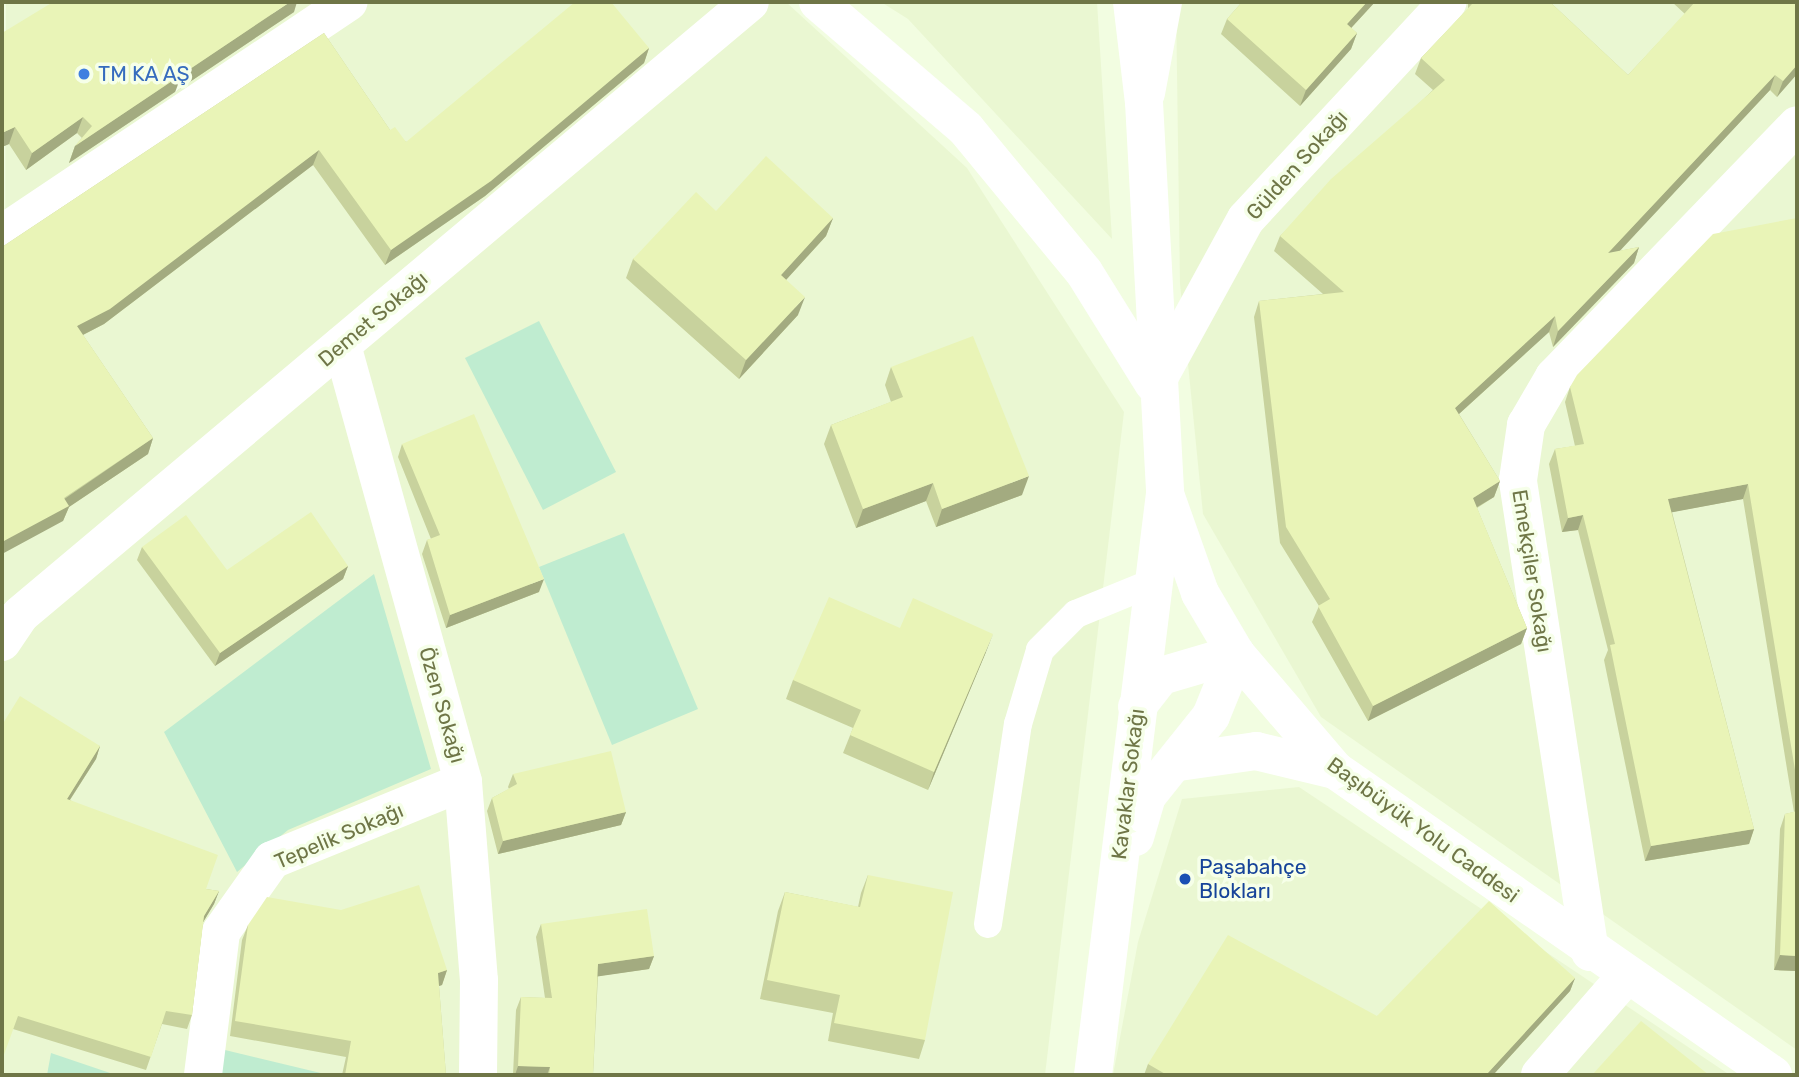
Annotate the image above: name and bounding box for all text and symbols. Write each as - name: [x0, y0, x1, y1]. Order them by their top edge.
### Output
- place label: TM KA AŞ: [98, 61, 191, 87]
- marker: TM KA AŞ: [76, 66, 92, 82]
- street label: Gülden Sokağı: [1241, 105, 1353, 225]
- street label: Demet Sokağı: [313, 266, 433, 372]
- street label: Emekçiler Sokağı: [1507, 488, 1557, 654]
- street label: Özen Sokağı: [413, 644, 471, 766]
- street label: Kavaklar Sokağı: [1106, 707, 1150, 861]
- street label: Başıbüyük Yolu Caddesi: [1322, 752, 1524, 908]
- street label: Tepelik Sokağı: [271, 798, 407, 874]
- place label: Paşabahçe Blokları: [1199, 854, 1306, 904]
- marker: Paşabahçe Blokları: [1177, 871, 1193, 887]

